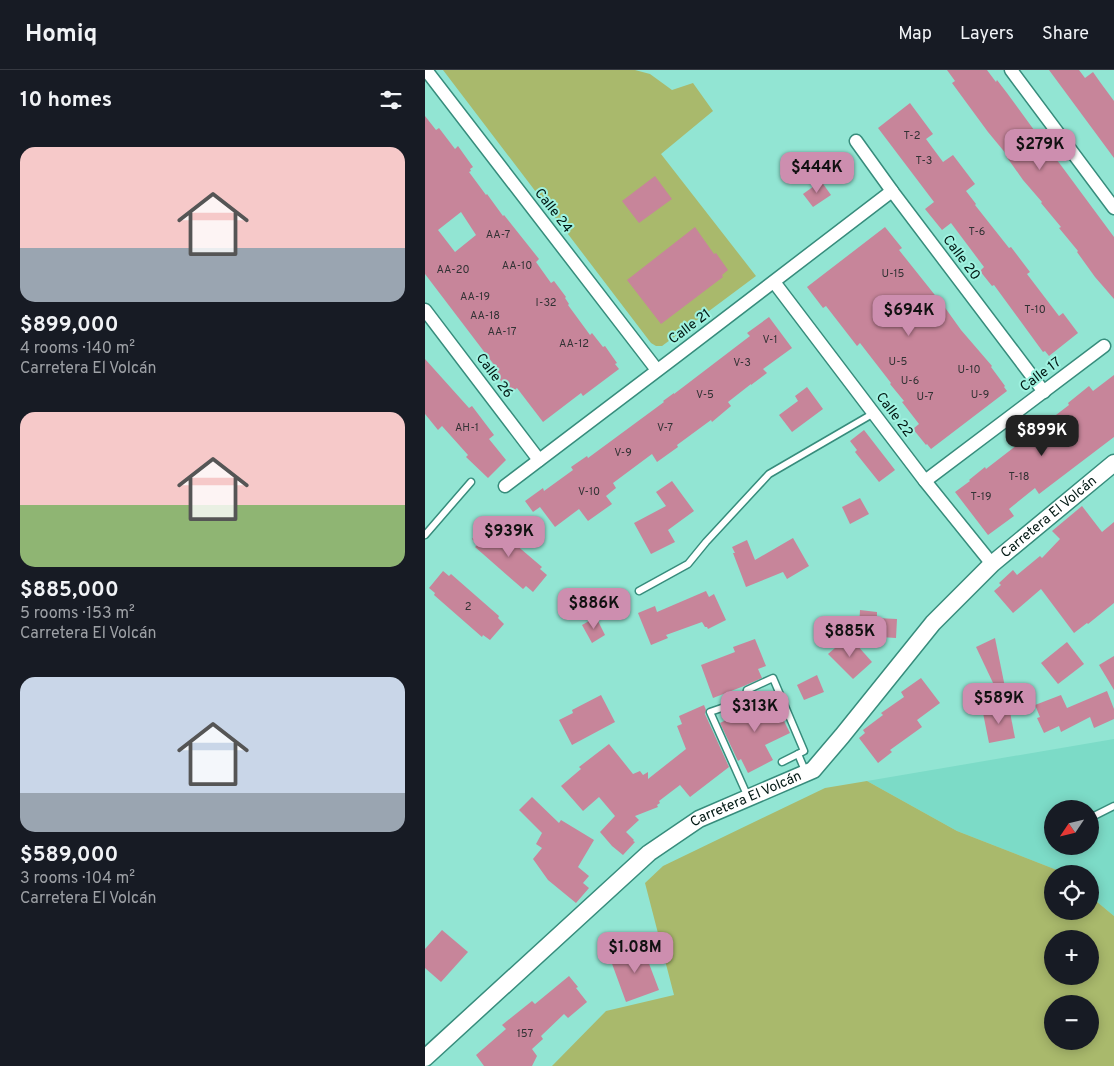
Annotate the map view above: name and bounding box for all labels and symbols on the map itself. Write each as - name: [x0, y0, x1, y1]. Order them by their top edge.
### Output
- pin: $279K: [1005, 128, 1075, 171]
- house number: T-2: [904, 129, 920, 143]
- pin: $444K: [782, 152, 852, 194]
- house number: T-3: [916, 154, 932, 168]
- street label: Calle 24: [530, 185, 576, 237]
- house number: T-6: [969, 225, 985, 239]
- house number: AA-7: [486, 228, 510, 242]
- street label: Calle 20: [939, 232, 983, 284]
- house number: AA-10: [502, 259, 532, 273]
- house number: AA-20: [436, 263, 470, 277]
- house number: U-15: [882, 267, 905, 281]
- house number: AA-19: [460, 290, 490, 304]
- pin: $694K: [874, 294, 944, 337]
- house number: I-32: [535, 296, 557, 310]
- house number: T-10: [1024, 303, 1046, 317]
- street label: Calle 21: [666, 306, 714, 348]
- house number: AA-18: [470, 309, 500, 323]
- house number: AA-17: [487, 325, 517, 339]
- house number: V-1: [762, 333, 778, 347]
- house number: AA-12: [559, 337, 589, 351]
- street label: Calle 26: [472, 350, 516, 402]
- street label: Calle 17: [1017, 354, 1065, 396]
- house number: U-5: [889, 355, 908, 369]
- house number: V-3: [733, 356, 751, 370]
- house number: U-10: [957, 363, 981, 377]
- house number: U-6: [901, 374, 919, 388]
- house number: V-5: [696, 388, 714, 402]
- house number: U-9: [971, 388, 989, 402]
- street label: Calle 22: [872, 389, 916, 441]
- house number: U-7: [916, 390, 934, 404]
- pin: $899K: [1007, 414, 1077, 457]
- house number: AH-1: [455, 421, 479, 435]
- house number: V-7: [657, 421, 673, 435]
- house number: V-9: [614, 446, 632, 460]
- house number: T-18: [1008, 470, 1030, 484]
- street label: Carretera El Volcán: [997, 472, 1100, 562]
- house number: V-10: [578, 485, 600, 499]
- house number: T-19: [971, 490, 991, 504]
- pin: $939K: [474, 516, 544, 558]
- pin: $886K: [559, 588, 629, 630]
- house number: 2: [465, 600, 471, 614]
- pin: $885K: [815, 616, 885, 658]
- pin: $589K: [964, 682, 1034, 725]
- pin: $313K: [720, 690, 790, 733]
- street label: Carretera El Volcán: [687, 767, 804, 831]
- north arrow: [1044, 800, 1099, 855]
- pin: $1.08M: [594, 932, 676, 974]
- house number: 157: [517, 1027, 534, 1041]

